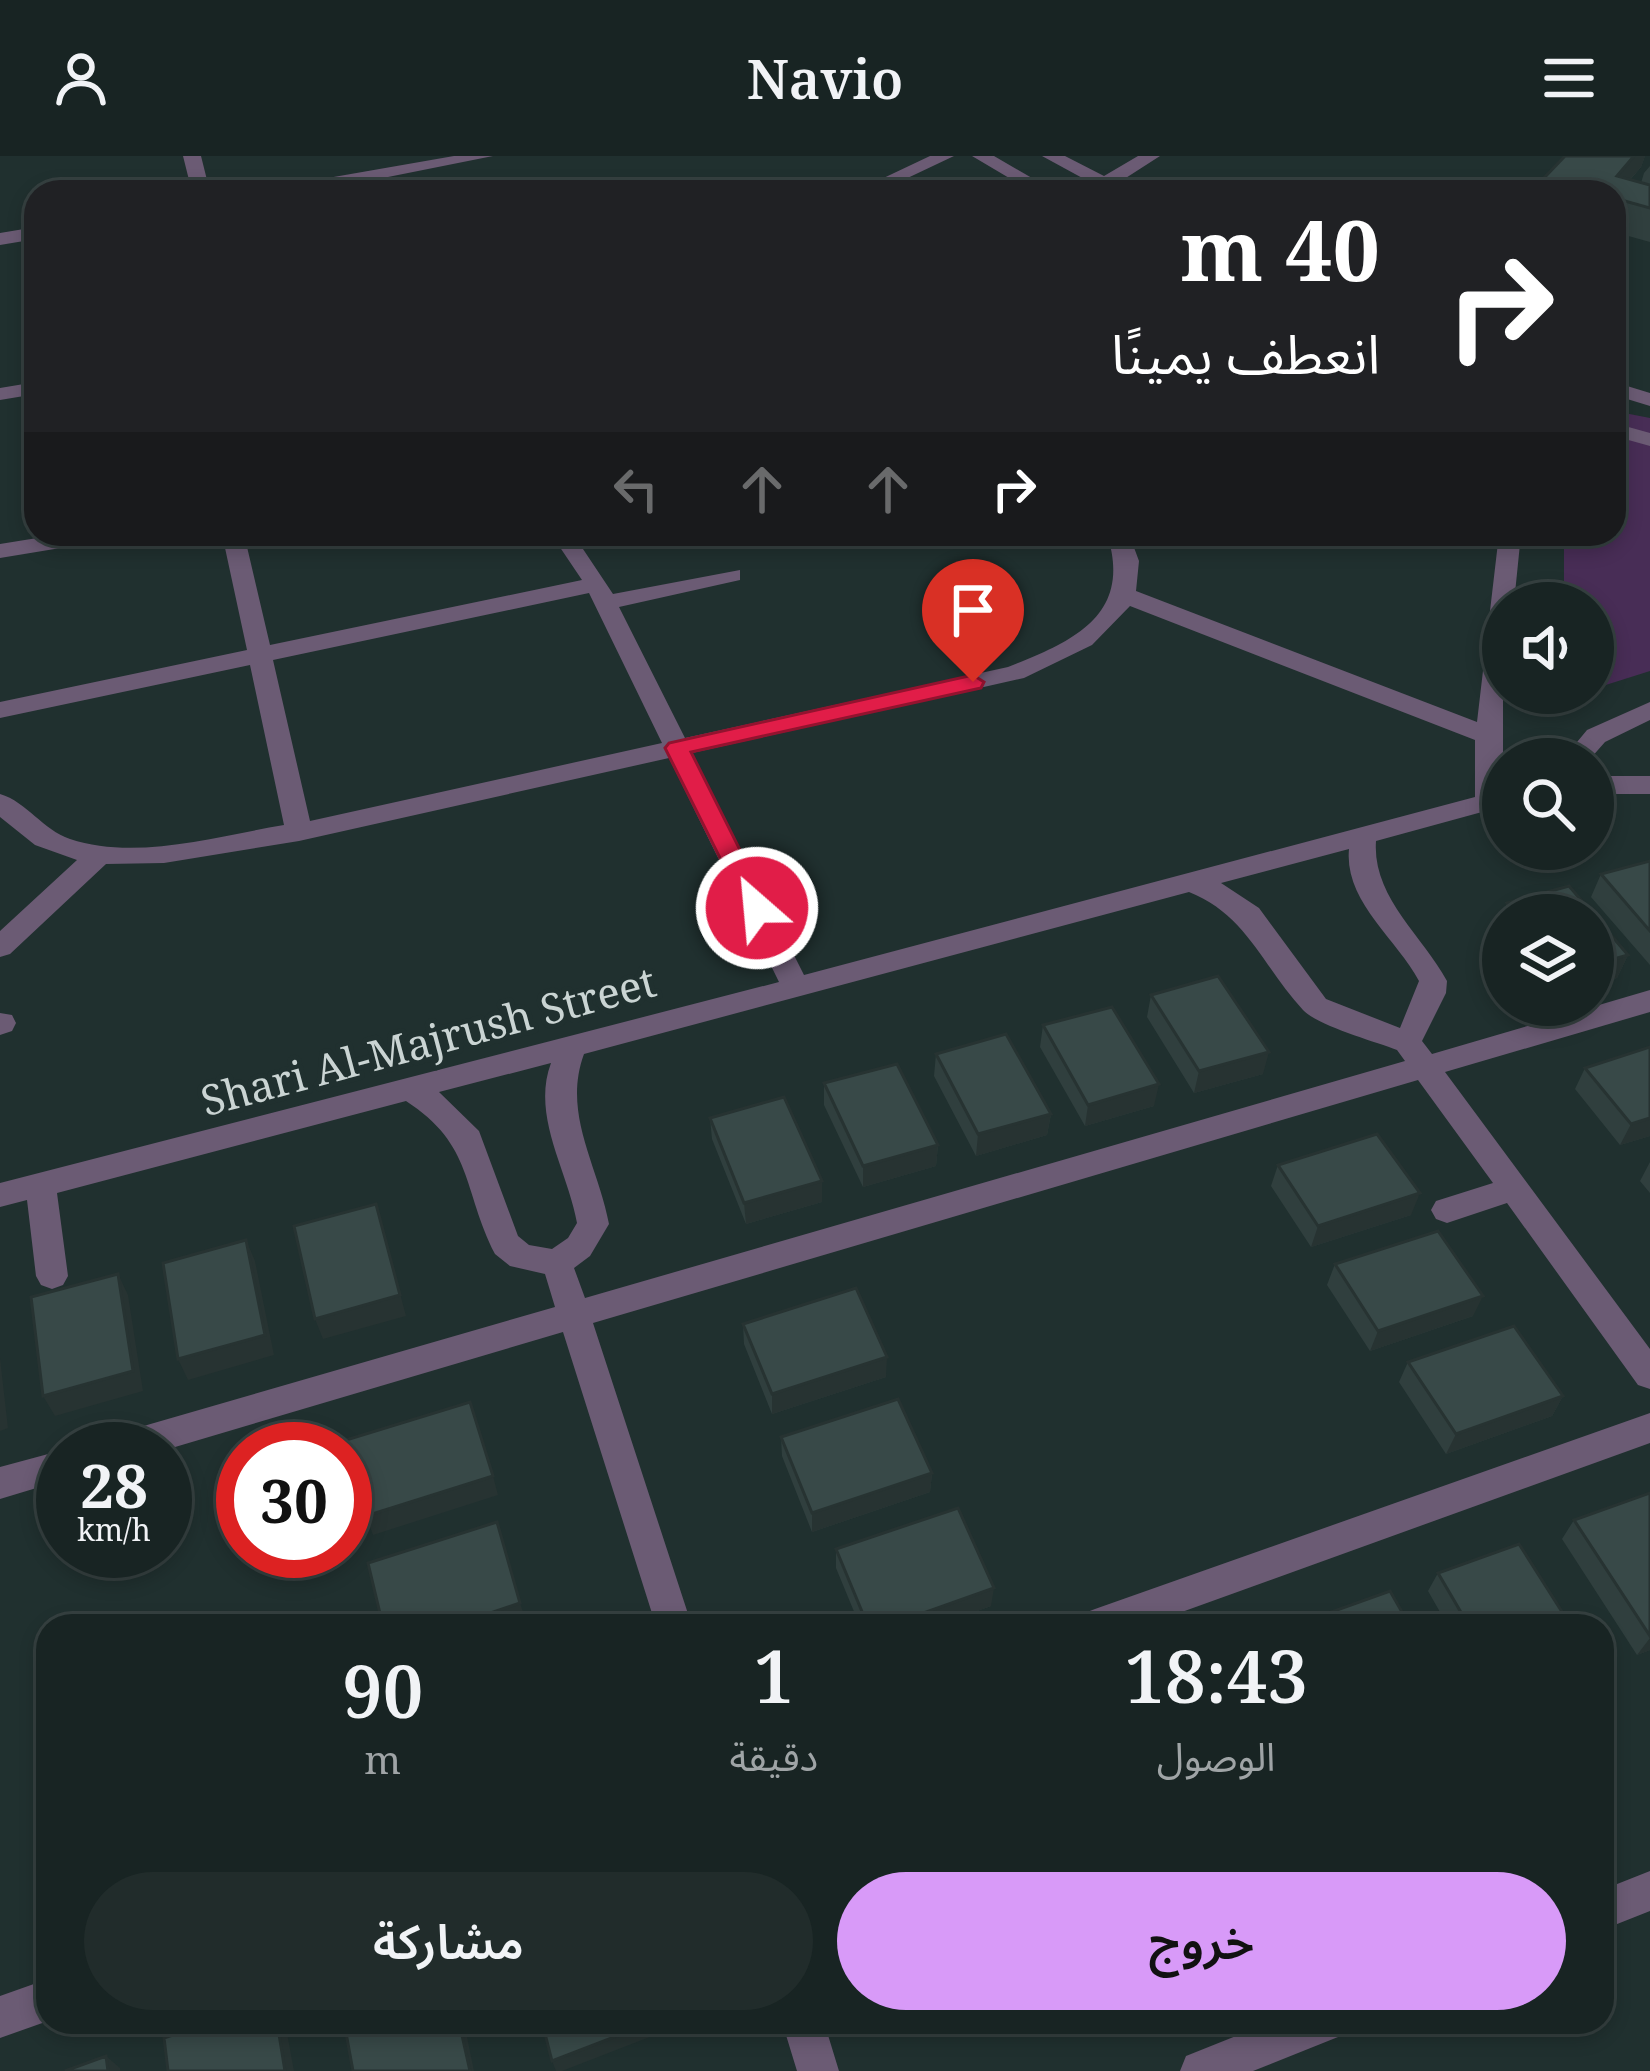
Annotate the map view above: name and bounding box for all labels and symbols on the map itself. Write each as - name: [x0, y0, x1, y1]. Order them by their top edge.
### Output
- pin: [922, 559, 1024, 682]
- position arrow: [694, 845, 820, 971]
- street label: Shari Al-Majrush Street: [194, 952, 662, 1128]
- speed limit sign: 30: [216, 1422, 372, 1578]

